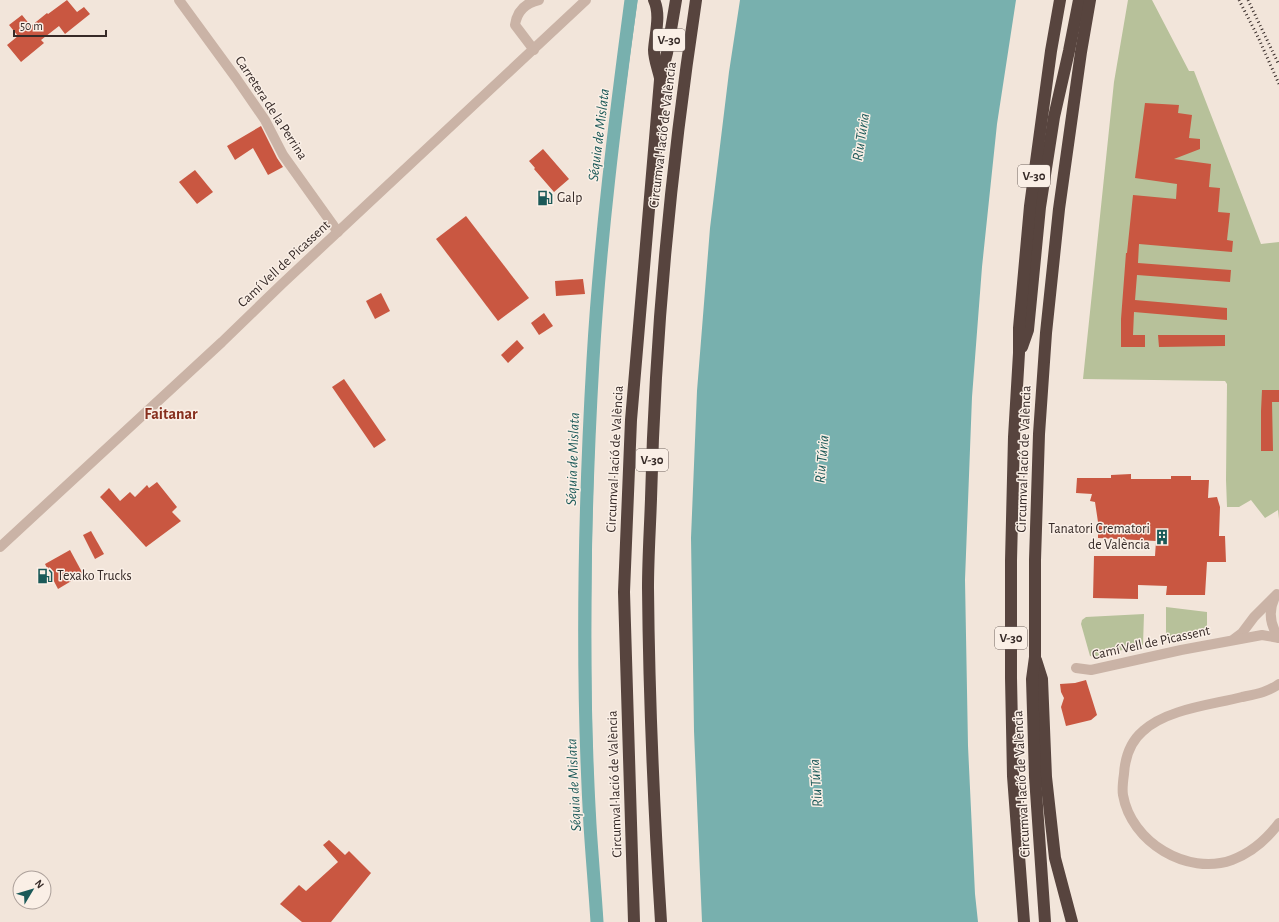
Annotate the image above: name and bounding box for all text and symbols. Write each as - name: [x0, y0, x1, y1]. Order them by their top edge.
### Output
- scale bar: [14, 12, 106, 38]
- text: 50 m: [20, 20, 43, 32]
- road number: V-30: [653, 29, 685, 51]
- street label: Carretera de la Perrina: [232, 54, 310, 163]
- street label: Circumval·lació de València: [647, 61, 679, 209]
- water label: Séquia de Mislata: [586, 88, 612, 182]
- water label: Riu Túria: [850, 112, 872, 162]
- road number: V-30: [1018, 165, 1050, 187]
- fuel station icon: Galp: [536, 189, 554, 207]
- place label: Galp: [557, 191, 582, 205]
- street label: Camí Vell de Picassent: [235, 217, 333, 310]
- street label: Circumval·lació de València: [604, 385, 626, 533]
- street label: Circumval·lació de València: [1014, 385, 1034, 533]
- district label: Faitanar: [144, 406, 198, 422]
- water label: Séquia de Mislata: [564, 412, 582, 506]
- water label: Riu Túria: [812, 434, 832, 484]
- road number: V-30: [636, 449, 668, 471]
- place label: Tanatori Crematori de València: [1048, 522, 1151, 552]
- building icon: Tanatori Crematori de València: [1153, 528, 1171, 546]
- fuel station icon: Texako Trucks: [36, 567, 54, 585]
- place label: Texako Trucks: [57, 569, 132, 583]
- street label: Camí Vell de Picassent: [1091, 624, 1212, 662]
- road number: V-30: [995, 627, 1027, 649]
- street label: Circumval·lació de València: [605, 710, 625, 858]
- street label: Circumval·lació de València: [1011, 710, 1033, 858]
- water label: Séquia de Mislata: [564, 738, 584, 832]
- water label: Riu Túria: [807, 758, 825, 808]
- north arrow: [12, 870, 52, 910]
- text: N: [33, 878, 46, 891]

